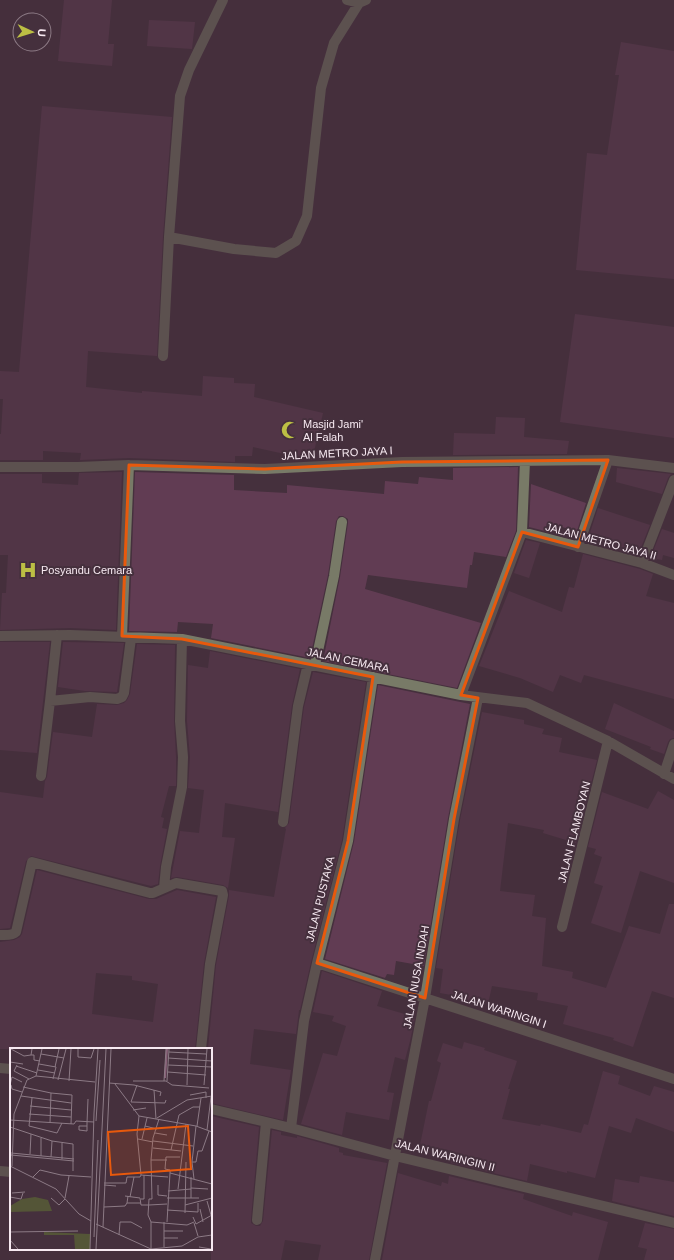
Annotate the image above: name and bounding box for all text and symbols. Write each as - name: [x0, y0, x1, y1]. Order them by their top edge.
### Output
- north arrow: [12, 12, 52, 52]
- text: U: [36, 28, 48, 37]
- place label: Masjid Jami' Al Falah: [303, 418, 363, 443]
- mosque icon: Masjid Jami' Al Falah: [280, 420, 300, 440]
- street label: JALAN METRO JAYA I: [281, 444, 393, 462]
- street label: JALAN METRO JAYA II: [544, 520, 658, 562]
- hospital icon: Posyandu Cemara: [18, 560, 38, 580]
- place label: Posyandu Cemara: [41, 564, 133, 576]
- street label: JALAN CEMARA: [305, 645, 391, 675]
- street label: JALAN FLAMBOYAN: [556, 780, 592, 884]
- street label: JALAN PUSTAKA: [304, 854, 337, 943]
- street label: JALAN NUSA INDAH: [401, 924, 431, 1030]
- street label: JALAN WARINGIN I: [450, 988, 548, 1030]
- inset map: [10, 1048, 212, 1250]
- street label: JALAN WARINGIN II: [394, 1137, 496, 1173]

